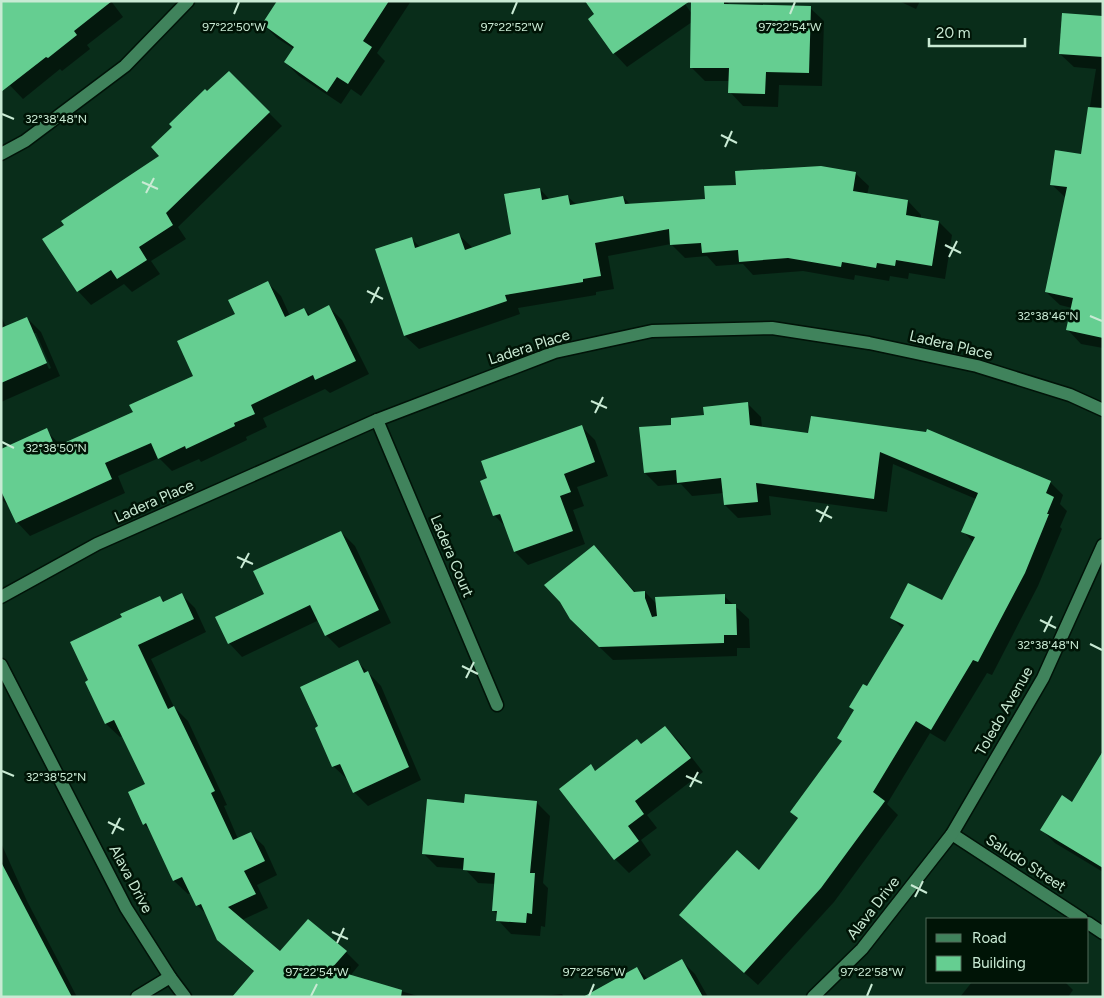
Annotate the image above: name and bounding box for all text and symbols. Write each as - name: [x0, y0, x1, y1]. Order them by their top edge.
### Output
- scale bar: [929, 15, 1025, 47]
- text: 97°22'50"W: [202, 20, 266, 34]
- text: 97°22'52"W: [481, 20, 544, 34]
- text: 97°22'54"W: [758, 20, 822, 34]
- text: 20 m: [936, 24, 970, 42]
- text: 32°38'48"N: [25, 112, 87, 126]
- text: 32°38'46"N: [1017, 309, 1079, 323]
- street label: Ladera Place: [486, 325, 572, 369]
- street label: Ladera Place: [908, 327, 994, 363]
- text: 32°38'50"N: [25, 441, 87, 455]
- street label: Ladera Place: [112, 476, 196, 526]
- street label: Ladera Court: [427, 512, 478, 600]
- text: 32°38'48"N: [1017, 638, 1079, 652]
- street label: Toledo Avenue: [971, 663, 1037, 759]
- text: 32°38'52"N: [26, 770, 86, 784]
- street label: Saludo Street: [983, 830, 1070, 896]
- street label: Alava Drive: [106, 842, 156, 916]
- street label: Alava Drive: [843, 873, 903, 943]
- legend: [926, 918, 1089, 983]
- text: Road: [972, 929, 1007, 947]
- text: Building: [972, 954, 1026, 972]
- text: 97°22'54"W: [285, 965, 349, 979]
- text: 97°22'56"W: [563, 965, 626, 979]
- text: 97°22'58"W: [840, 965, 904, 979]

